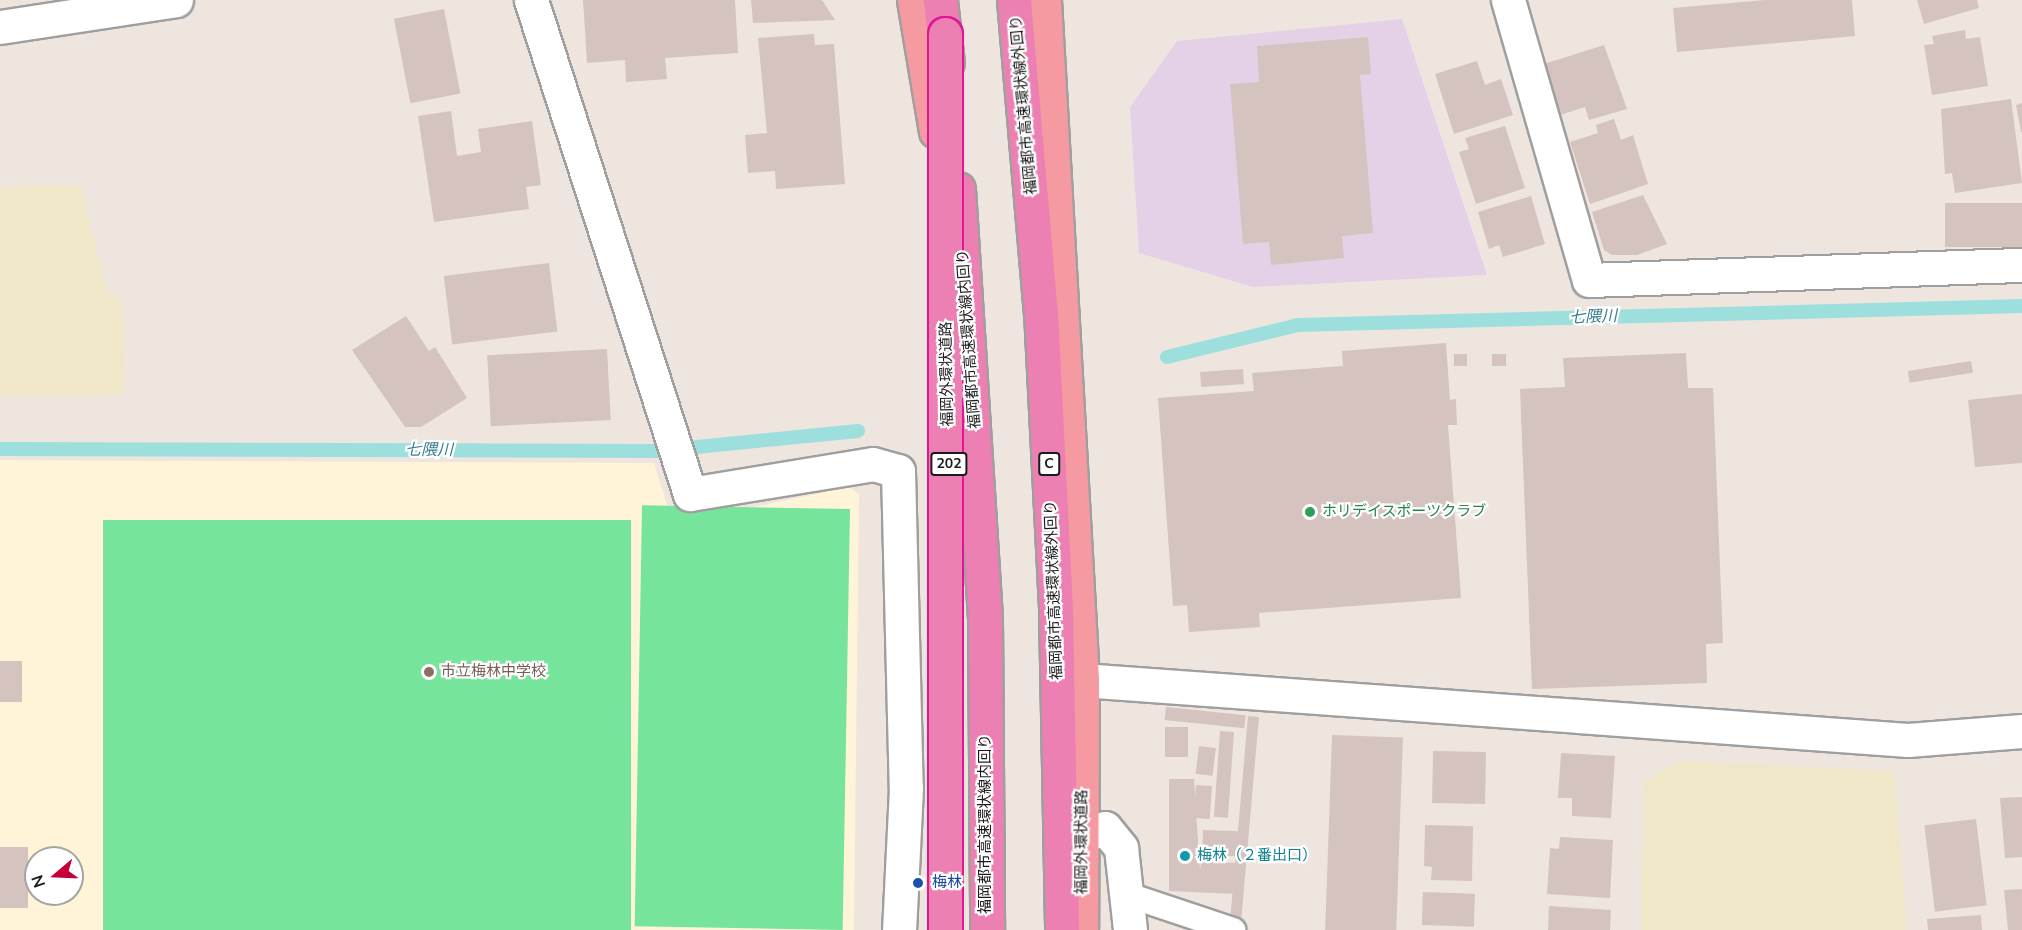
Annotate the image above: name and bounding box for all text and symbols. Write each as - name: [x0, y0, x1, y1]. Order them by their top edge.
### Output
- street label: 福岡都市高速環状線外回り: [1007, 15, 1041, 195]
- street label: 福岡都市高速環状線内回り: [954, 249, 984, 429]
- water label: 七隈川: [1569, 307, 1617, 327]
- street label: 福岡外環状道路: [937, 321, 957, 427]
- water label: 七隈川: [405, 440, 453, 460]
- road number: 202: [930, 453, 968, 475]
- road number: C: [1037, 453, 1061, 475]
- street label: 福岡都市高速環状線外回り: [1042, 500, 1066, 680]
- place label: ホリデイスポーツクラブ: [1322, 503, 1487, 521]
- marker: ホリデイスポーツクラブ: [1303, 505, 1317, 519]
- place label: 市立梅林中学校: [441, 663, 546, 681]
- marker: 市立梅林中学校: [422, 665, 436, 679]
- street label: 福岡都市高速環状線内回り: [977, 734, 995, 914]
- street label: 福岡外環状道路: [1073, 790, 1091, 894]
- north arrow: [24, 846, 84, 906]
- place label: 梅林（２番出口）: [1197, 847, 1317, 865]
- marker: 梅林（２番出口）: [1178, 849, 1192, 863]
- text: N: [27, 872, 51, 890]
- marker: 梅林: [909, 874, 927, 892]
- place label: 梅林: [932, 874, 962, 892]

